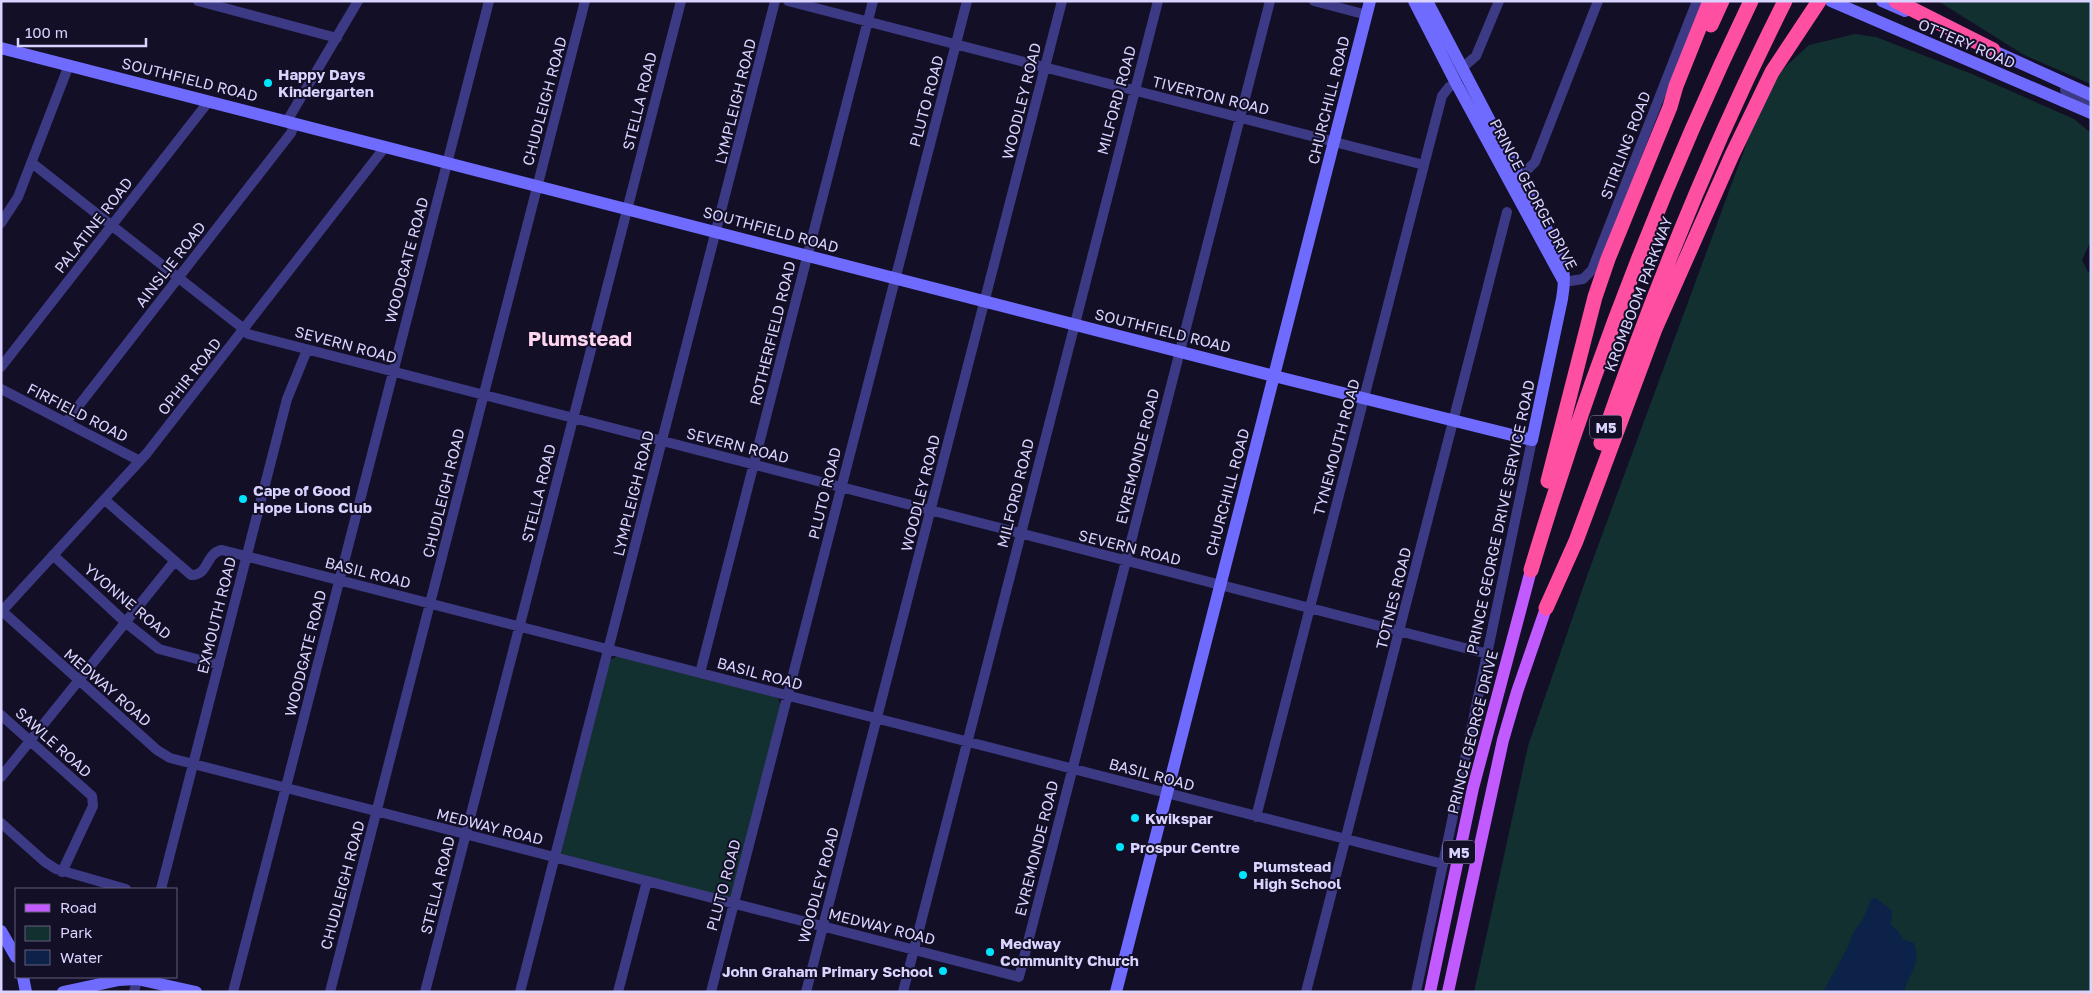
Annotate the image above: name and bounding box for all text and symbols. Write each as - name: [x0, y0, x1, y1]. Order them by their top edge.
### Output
- street label: OTTERY ROAD: [1916, 14, 2018, 72]
- scale bar: [18, 15, 145, 47]
- text: 100 m: [25, 23, 68, 41]
- street label: CHURCHILL ROAD: [1303, 34, 1353, 166]
- street label: CHUDLEIGH ROAD: [518, 35, 570, 167]
- street label: LYMPLEIGH ROAD: [711, 36, 759, 166]
- street label: WOODLEY ROAD: [998, 41, 1044, 161]
- street label: MILFORD ROAD: [1093, 44, 1139, 156]
- street label: STELLA ROAD: [618, 50, 660, 152]
- street label: SOUTHFIELD ROAD: [120, 53, 260, 105]
- street label: PLUTO ROAD: [905, 53, 947, 149]
- place label: Happy Days Kindergarten: [278, 65, 374, 100]
- street label: TIVERTON ROAD: [1151, 72, 1271, 118]
- marker: Happy Days Kindergarten: [262, 77, 274, 89]
- street label: STIRLING ROAD: [1596, 88, 1654, 202]
- street label: PRINCE GEORGE DRIVE: [1487, 115, 1581, 273]
- street label: PALATINE ROAD: [50, 174, 136, 276]
- street label: WOODGATE ROAD: [381, 195, 431, 325]
- street label: SOUTHFIELD ROAD: [701, 202, 841, 256]
- street label: KROMBOOM PARKWAY: [1600, 214, 1676, 374]
- street label: AINSLIE ROAD: [131, 218, 209, 310]
- street label: ROTHERFIELD ROAD: [745, 259, 799, 407]
- street label: SOUTHFIELD ROAD: [1093, 304, 1233, 356]
- street label: SEVERN ROAD: [293, 322, 399, 366]
- district label: Plumstead: [528, 326, 632, 350]
- street label: OPHIR ROAD: [153, 334, 225, 418]
- street label: TYNEMOUTH ROAD: [1309, 377, 1363, 517]
- street label: PRINCE GEORGE DRIVE SERVICE ROAD: [1462, 378, 1538, 656]
- street label: FIRFIELD ROAD: [24, 379, 132, 445]
- street label: EVREMONDE ROAD: [1111, 386, 1163, 526]
- road number: M5: [1590, 416, 1622, 438]
- street label: SEVERN ROAD: [685, 424, 791, 466]
- street label: CHUDLEIGH ROAD: [418, 426, 468, 560]
- street label: CHURCHILL ROAD: [1201, 426, 1253, 558]
- street label: LYMPLEIGH ROAD: [609, 428, 657, 558]
- street label: WOODLEY ROAD: [897, 433, 943, 553]
- street label: MILFORD ROAD: [993, 436, 1037, 550]
- street label: STELLA ROAD: [517, 442, 559, 544]
- street label: PLUTO ROAD: [804, 445, 844, 541]
- place label: Cape of Good Hope Lions Club: [253, 481, 372, 516]
- marker: Cape of Good Hope Lions Club: [237, 493, 249, 505]
- street label: SEVERN ROAD: [1077, 526, 1183, 568]
- street label: TOTNES ROAD: [1372, 545, 1414, 651]
- street label: BASIL ROAD: [323, 553, 413, 591]
- street label: EXMOUTH ROAD: [193, 555, 239, 675]
- street label: YVONNE ROAD: [81, 559, 175, 643]
- street label: WOODGATE ROAD: [281, 588, 329, 718]
- street label: MEDWAY ROAD: [61, 644, 155, 730]
- street label: PRINCE GEORGE DRIVE: [1443, 648, 1501, 816]
- street label: BASIL ROAD: [715, 653, 805, 693]
- street label: SAWLE ROAD: [12, 703, 96, 781]
- street label: BASIL ROAD: [1107, 754, 1197, 794]
- street label: EVREMONDE ROAD: [1010, 778, 1062, 918]
- street label: MEDWAY ROAD: [435, 804, 545, 848]
- place label: Kwikspar: [1145, 809, 1213, 827]
- marker: Kwikspar: [1129, 812, 1141, 824]
- street label: CHUDLEIGH ROAD: [316, 819, 368, 951]
- street label: WOODLEY ROAD: [794, 825, 842, 945]
- street label: STELLA ROAD: [416, 834, 458, 936]
- street label: PLUTO ROAD: [702, 837, 744, 933]
- place label: Prospur Centre: [1130, 838, 1240, 856]
- road number: M5: [1443, 840, 1475, 864]
- marker: Prospur Centre: [1114, 841, 1126, 853]
- place label: Plumstead High School: [1253, 857, 1341, 892]
- marker: Plumstead High School: [1237, 869, 1249, 881]
- legend: [15, 888, 178, 978]
- text: Road: [60, 898, 97, 916]
- street label: MEDWAY ROAD: [827, 904, 937, 948]
- text: Park: [60, 923, 93, 941]
- place label: Medway Community Church: [1000, 934, 1139, 969]
- marker: Medway Community Church: [984, 946, 996, 958]
- text: Water: [60, 948, 103, 966]
- place label: John Graham Primary School: [722, 962, 933, 980]
- marker: John Graham Primary School: [937, 965, 949, 977]

